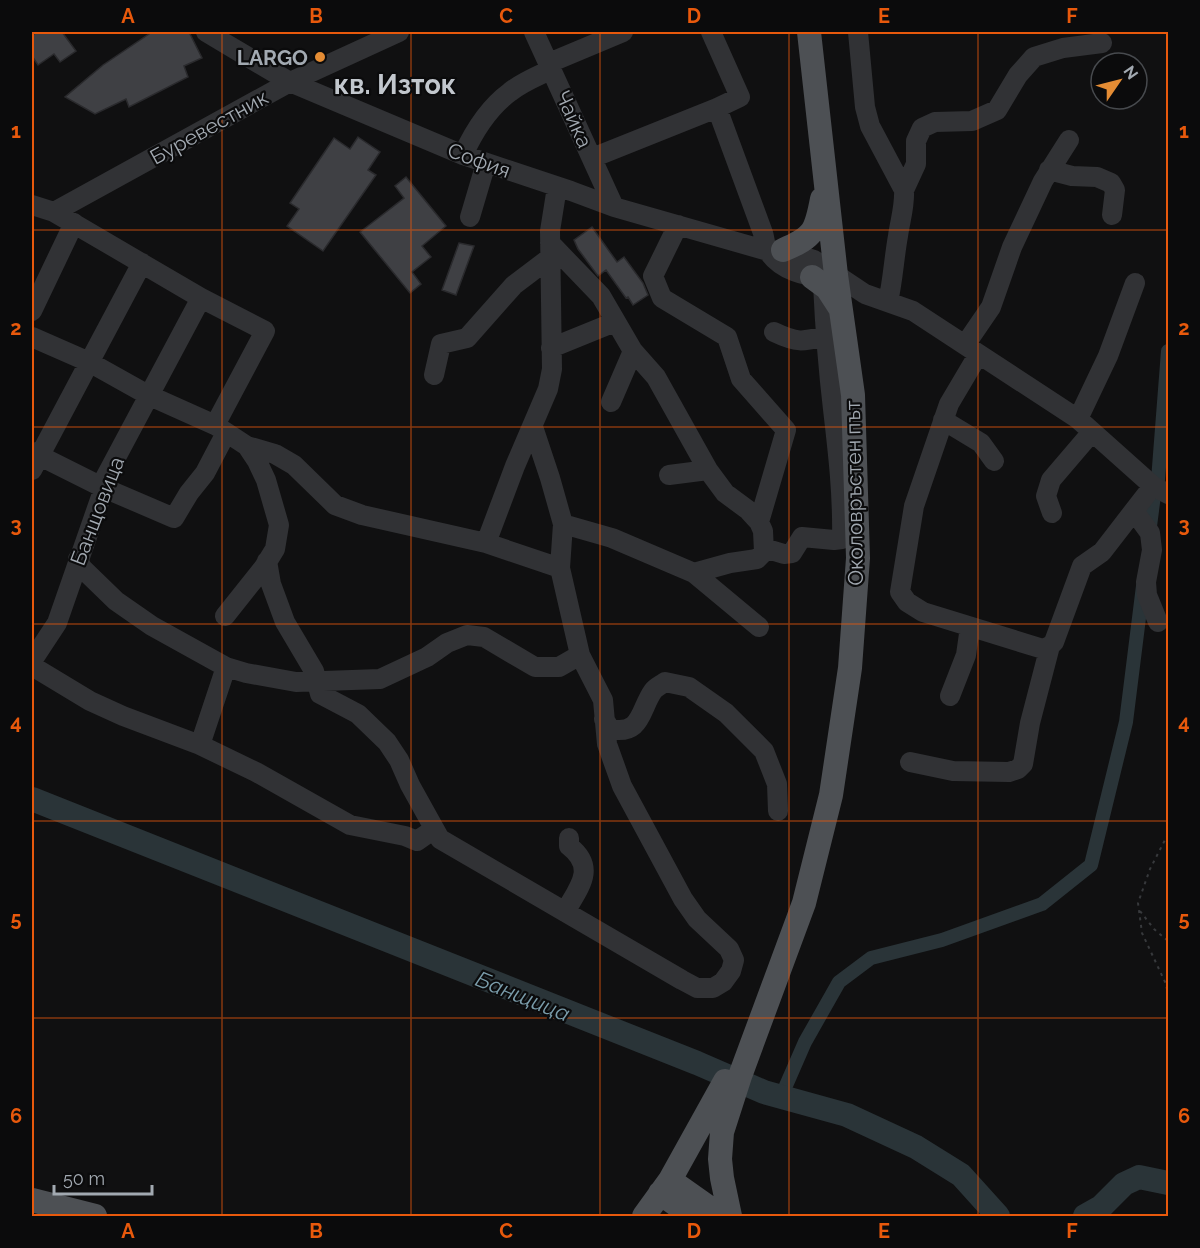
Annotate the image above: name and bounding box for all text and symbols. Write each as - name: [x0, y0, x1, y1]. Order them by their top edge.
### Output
- text: A: [121, 4, 135, 28]
- text: B: [309, 4, 323, 28]
- text: C: [499, 4, 513, 28]
- text: D: [687, 4, 701, 28]
- text: E: [878, 4, 890, 28]
- text: F: [1066, 4, 1078, 28]
- place label: LARGO: [237, 45, 308, 70]
- marker: LARGO: [313, 50, 327, 64]
- north arrow: [1089, 51, 1149, 111]
- text: N: [1120, 62, 1142, 83]
- district label: кв. Изток: [334, 69, 456, 100]
- street label: Буревестник: [146, 84, 272, 170]
- street label: Чайка: [550, 87, 598, 151]
- text: 1: [11, 119, 21, 143]
- text: 1: [1179, 119, 1189, 143]
- street label: София: [444, 137, 514, 183]
- text: 2: [10, 316, 22, 340]
- text: 2: [1178, 316, 1190, 340]
- street label: Околовръстен път: [840, 400, 868, 586]
- street label: Банщовица: [65, 453, 129, 569]
- text: 3: [10, 513, 22, 537]
- text: 3: [1178, 513, 1190, 537]
- text: 4: [10, 710, 22, 734]
- text: 4: [1178, 710, 1190, 734]
- text: 5: [10, 907, 22, 931]
- text: 5: [1178, 907, 1190, 931]
- water label: Банщица: [472, 965, 574, 1027]
- text: 6: [10, 1104, 22, 1128]
- text: 6: [1178, 1104, 1190, 1128]
- scale bar: [54, 1158, 152, 1196]
- text: 50 m: [63, 1168, 105, 1189]
- text: A: [121, 1219, 135, 1243]
- text: B: [309, 1219, 323, 1243]
- text: C: [499, 1219, 513, 1243]
- text: D: [687, 1219, 701, 1243]
- text: E: [878, 1219, 890, 1243]
- text: F: [1066, 1219, 1078, 1243]

